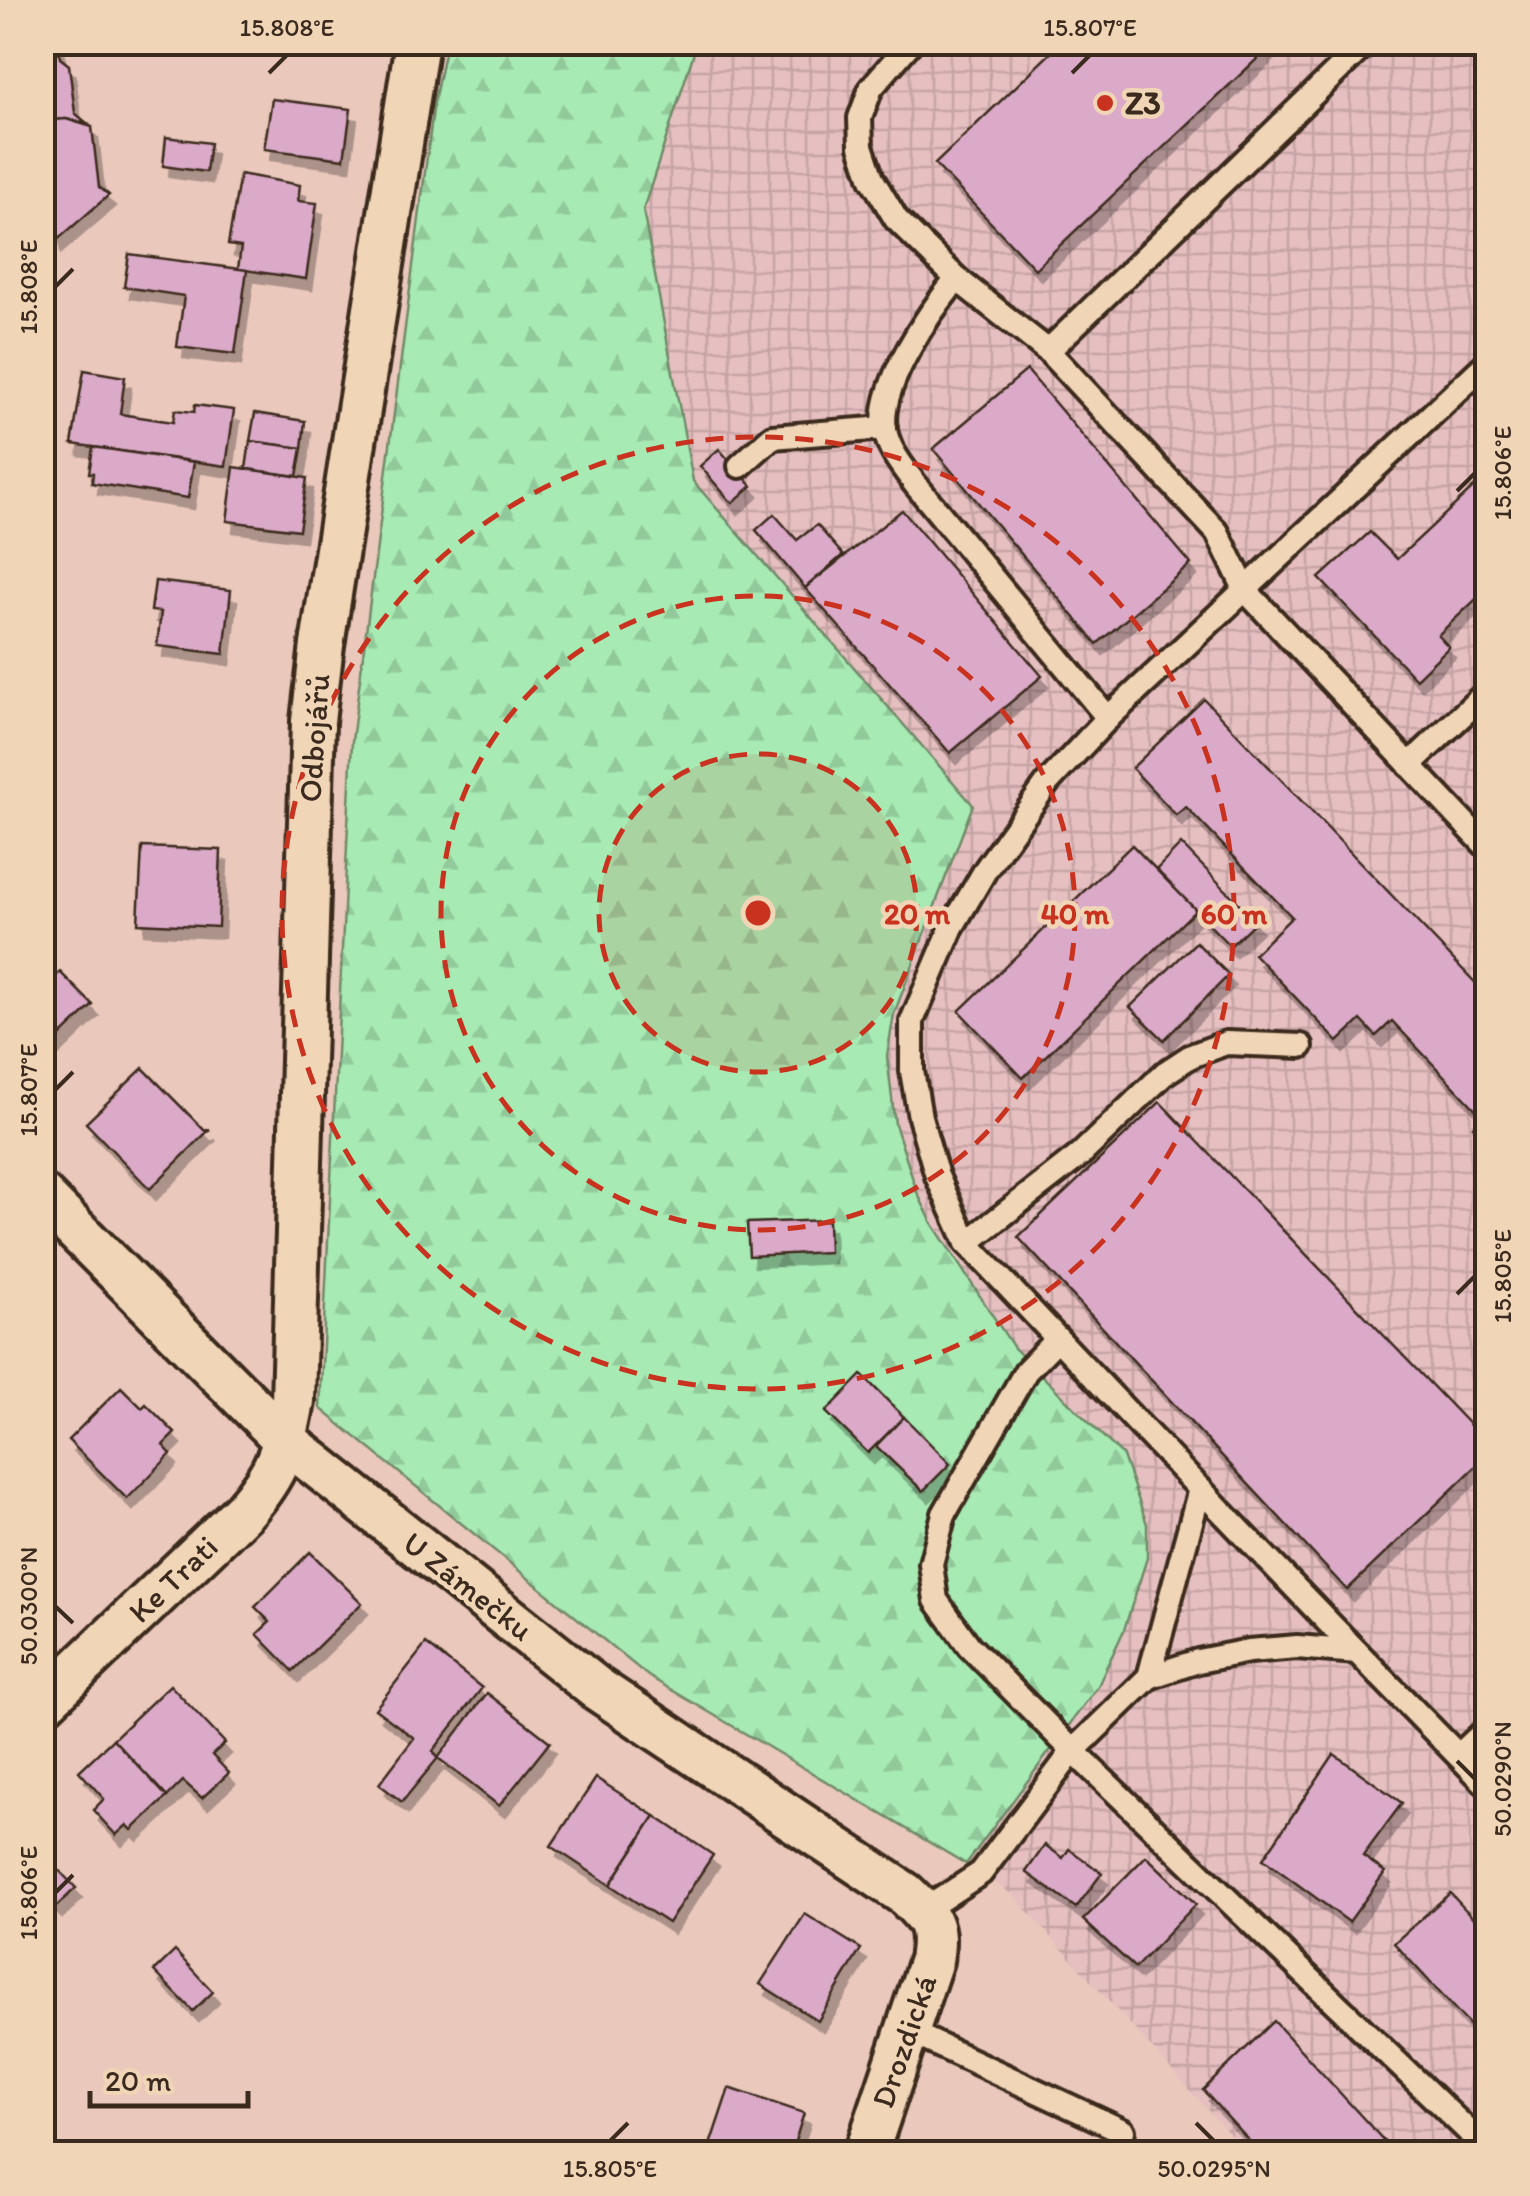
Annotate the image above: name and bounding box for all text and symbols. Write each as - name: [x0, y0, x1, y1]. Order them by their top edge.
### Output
- text: 15.808°E: [240, 12, 334, 42]
- text: 15.807°E: [1043, 12, 1137, 42]
- place label: Z3: [1125, 84, 1161, 122]
- marker: Z3: [1094, 92, 1116, 114]
- text: 15.808°E: [13, 240, 43, 334]
- text: 15.806°E: [1487, 426, 1517, 520]
- street label: Odbojářů: [291, 673, 337, 803]
- centre of rings: [740, 895, 776, 931]
- text: 20 m: [884, 895, 951, 932]
- text: 40 m: [1041, 895, 1110, 932]
- text: 60 m: [1201, 895, 1268, 932]
- text: 15.807°E: [13, 1043, 43, 1137]
- text: 15.805°E: [1487, 1229, 1517, 1323]
- street label: U Zámečku: [396, 1524, 540, 1648]
- street label: Ke Trati: [121, 1527, 225, 1631]
- text: 50.0300°N: [13, 1547, 43, 1665]
- text: 50.0290°N: [1487, 1721, 1517, 1837]
- text: 15.806°E: [13, 1846, 43, 1940]
- street label: Drozdická: [863, 1969, 945, 2113]
- scale bar: [90, 2046, 248, 2108]
- text: 20 m: [105, 2062, 171, 2099]
- text: 15.805°E: [563, 2153, 657, 2183]
- text: 50.0295°N: [1157, 2153, 1271, 2183]

